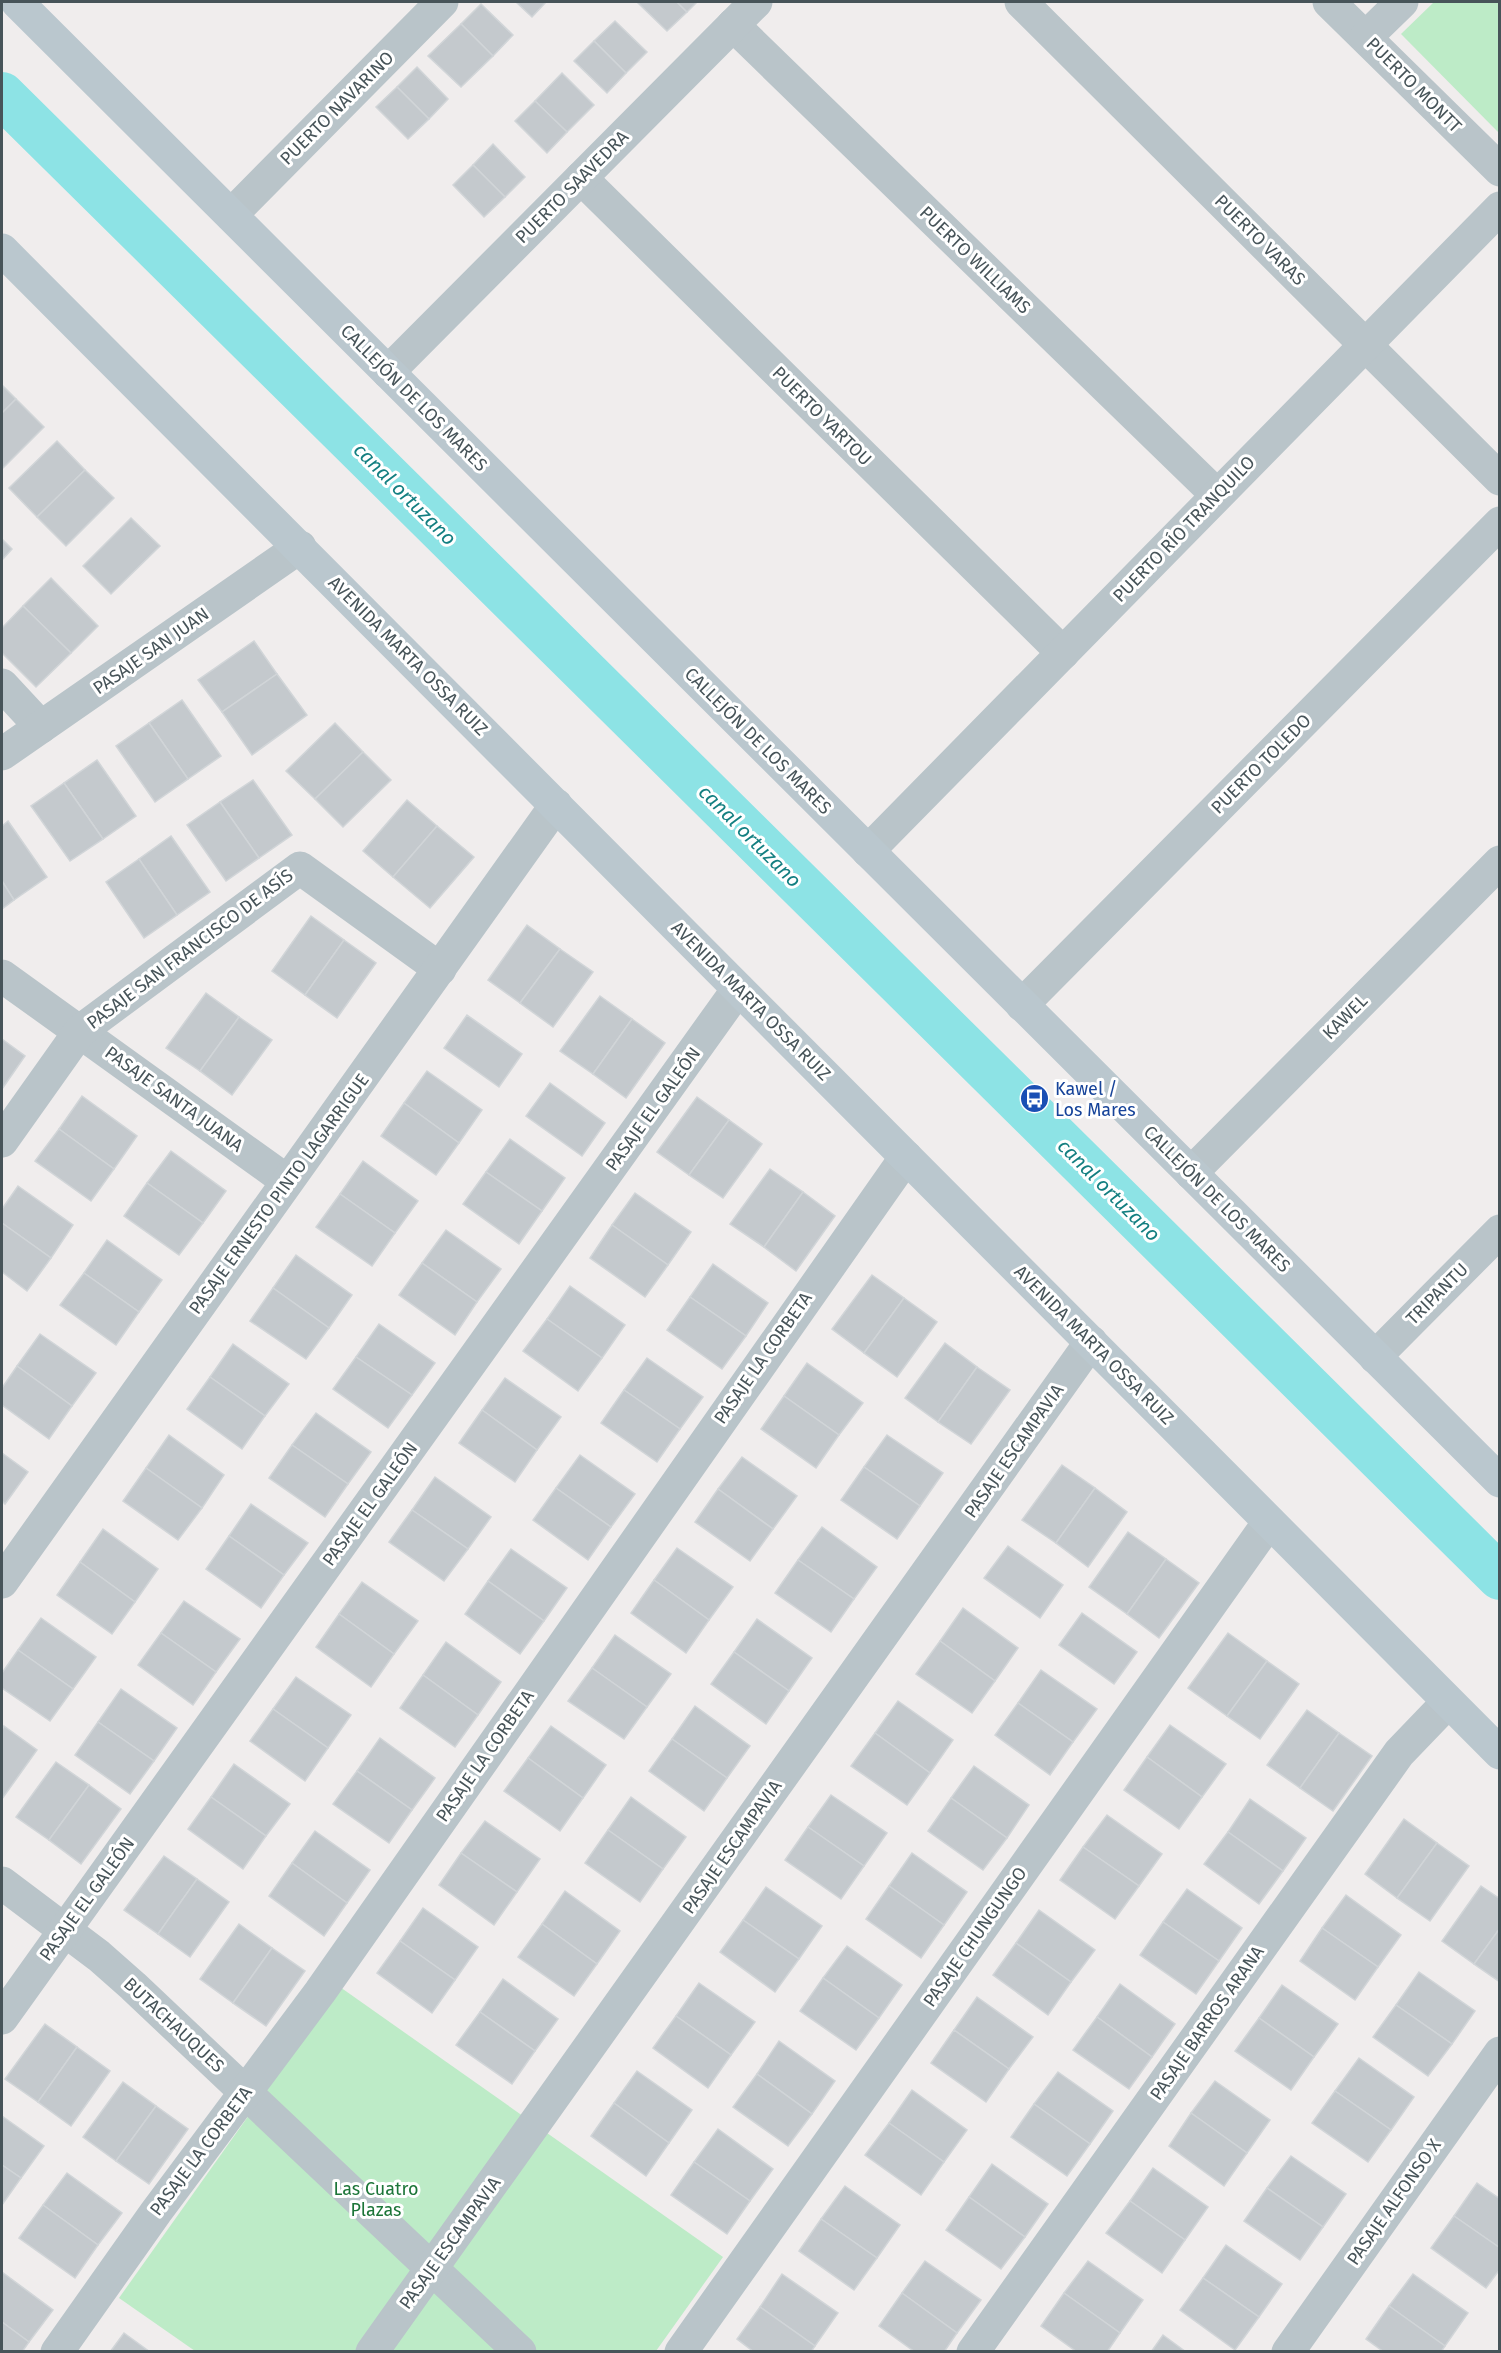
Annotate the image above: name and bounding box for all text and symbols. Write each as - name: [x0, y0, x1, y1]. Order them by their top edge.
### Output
- street label: PUERTO MONTT: [1362, 33, 1467, 138]
- street label: PUERTO NAVARINO: [276, 47, 398, 169]
- street label: PUERTO SAAVEDRA: [511, 125, 634, 248]
- street label: PUERTO VARAS: [1210, 190, 1310, 290]
- street label: PUERTO WILLIAMS: [915, 201, 1035, 319]
- street label: CALLEJÓN DE LOS MARES: [336, 320, 492, 476]
- street label: PUERTO YARTOU: [768, 362, 876, 470]
- water label: canal ortuzano: [349, 438, 461, 550]
- street label: PUERTO RÍO TRANQUILO: [1108, 451, 1260, 607]
- street label: AVENIDA MARTA OSSA RUIZ: [324, 572, 492, 740]
- street label: PASAJE SAN JUAN: [89, 603, 213, 699]
- street label: CALLEJÓN DE LOS MARES: [680, 663, 836, 819]
- street label: PUERTO TOLEDO: [1206, 709, 1316, 819]
- water label: canal ortuzano: [694, 780, 806, 892]
- street label: PASAJE SAN FRANCISCO DE ASÍS: [82, 863, 298, 1034]
- street label: AVENIDA MARTA OSSA RUIZ: [667, 917, 835, 1085]
- street label: KAWEL: [1318, 990, 1372, 1044]
- street label: PASAJE SANTA JUANA: [101, 1041, 248, 1157]
- street label: PASAJE EL GALEÓN: [601, 1043, 705, 1175]
- street label: PASAJE ERNESTO PINTO LAGARRIGUE: [184, 1069, 374, 1319]
- place label: Kawel / Los Mares: [1055, 1078, 1136, 1121]
- bus stop icon: Kawel / Los Mares: [1018, 1083, 1050, 1115]
- street label: CALLEJÓN DE LOS MARES: [1139, 1121, 1295, 1277]
- water label: canal ortuzano: [1053, 1134, 1165, 1246]
- street label: TRIPANTU: [1401, 1258, 1473, 1330]
- street label: AVENIDA MARTA OSSA RUIZ: [1010, 1261, 1178, 1429]
- street label: PASAJE LA CORBETA: [709, 1287, 817, 1428]
- street label: PASAJE ESCAMPAVIA: [960, 1379, 1069, 1522]
- street label: PASAJE EL GALEÓN: [318, 1438, 422, 1570]
- street label: PASAJE LA CORBETA: [431, 1685, 539, 1826]
- street label: PASAJE ESCAMPAVIA: [678, 1775, 787, 1918]
- street label: PASAJE EL GALEÓN: [35, 1833, 139, 1965]
- street label: PASAJE CHUNGUNGO: [919, 1863, 1031, 2011]
- street label: PASAJE BARROS ARANA: [1145, 1941, 1269, 2104]
- street label: BUTACHAUQUES: [119, 1973, 229, 2077]
- street label: PASAJE LA CORBETA: [145, 2082, 257, 2220]
- street label: PASAJE ALFONSO X: [1342, 2134, 1446, 2269]
- street label: PASAJE ESCAMPAVIA: [395, 2172, 506, 2314]
- park label: Las Cuatro Plazas: [333, 2178, 419, 2221]

